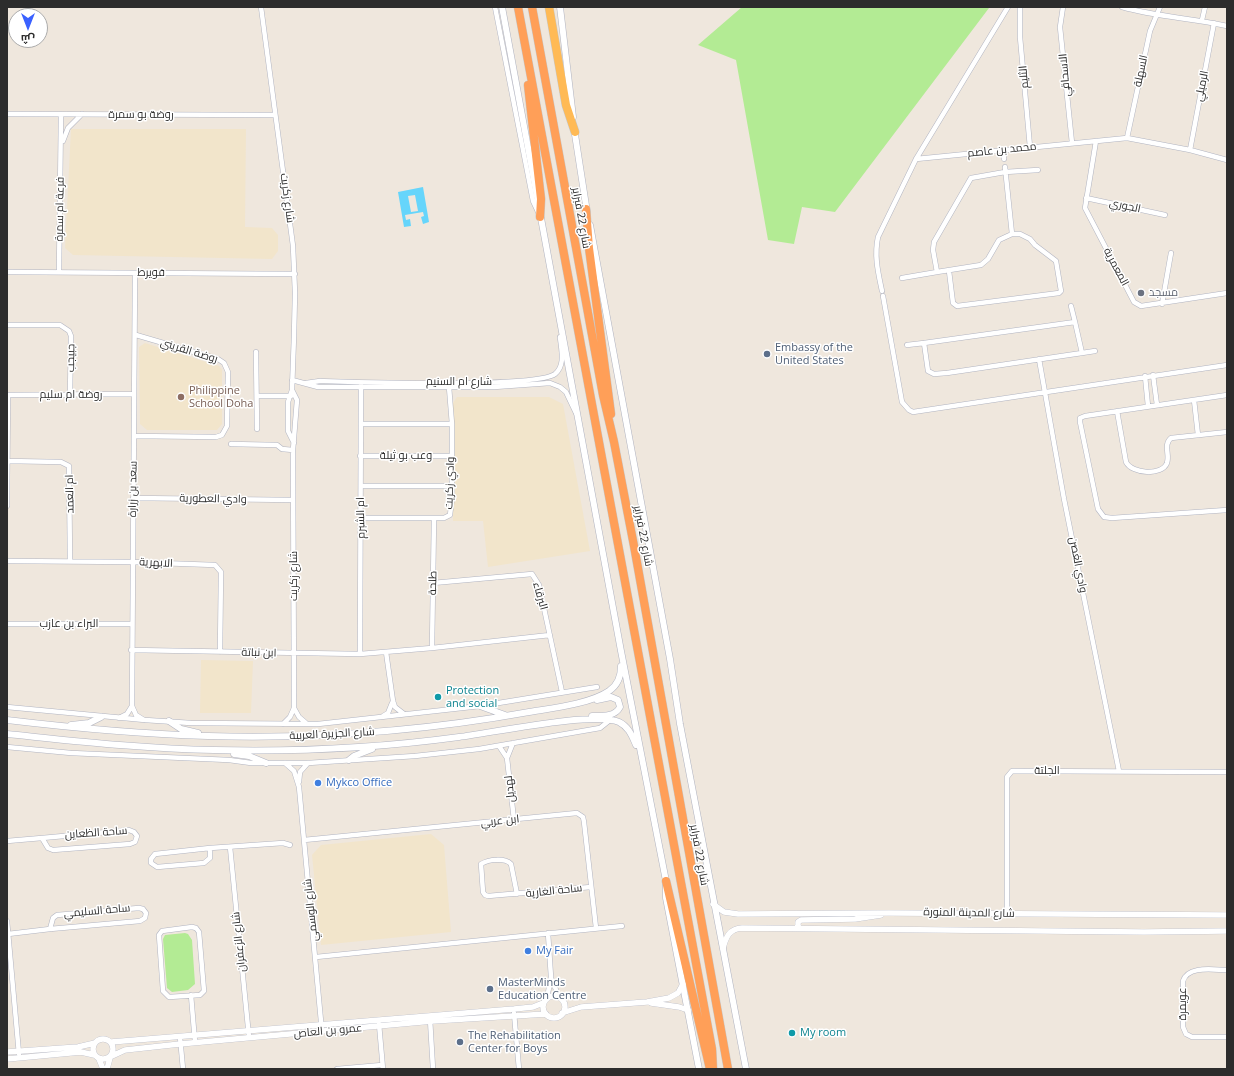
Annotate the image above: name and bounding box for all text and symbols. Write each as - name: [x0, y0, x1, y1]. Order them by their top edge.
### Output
- north arrow: [8, 8, 48, 48]
- text: ش: [21, 32, 35, 47]
- street label: الاسحاقي: [1057, 53, 1073, 97]
- street label: السهلة: [1131, 54, 1151, 88]
- street label: الثليم: [1016, 65, 1032, 89]
- street label: الرميلي: [1193, 69, 1211, 103]
- street label: روضة بو سمرة: [108, 108, 174, 122]
- street label: محمد بن عاصم: [967, 140, 1037, 160]
- street label: شارع زكريت: [277, 172, 297, 224]
- street label: فرعة ام سمرة: [53, 177, 67, 241]
- street label: شارع 22 فبراير: [569, 186, 593, 250]
- street label: الجوري: [1108, 196, 1142, 216]
- street label: المعمرية: [1100, 246, 1132, 288]
- street label: فويرط: [137, 266, 165, 280]
- place label: مسجد: [1149, 286, 1178, 300]
- marker: مسجد: [1136, 288, 1146, 298]
- street label: روضة القريني: [159, 336, 219, 366]
- place label: Embassy of the United States: [775, 341, 853, 367]
- street label: جبيجب: [64, 344, 78, 372]
- marker: Embassy of the United States: [762, 349, 772, 359]
- street label: شارع ام السنيم: [426, 375, 492, 389]
- place label: Philippine School Doha: [189, 384, 253, 410]
- street label: روضة ام سليم: [40, 388, 102, 402]
- marker: Philippine School Doha: [176, 392, 186, 402]
- street label: وعب بو ثيلة: [380, 449, 432, 463]
- street label: وادي زكريت: [442, 456, 458, 510]
- street label: سعد بن زرارة: [126, 461, 140, 517]
- street label: ام العمد: [63, 474, 77, 514]
- street label: وادي العطورية: [179, 492, 247, 506]
- street label: ام الشبرم: [354, 497, 368, 539]
- street label: شارع 22 فبراير: [631, 504, 655, 568]
- street label: وادي الغصن: [1066, 536, 1090, 594]
- street label: شارع زكريت: [287, 551, 301, 601]
- street label: الابهرية: [139, 556, 173, 570]
- street label: طلحة: [426, 571, 440, 595]
- street label: البرقاء: [530, 581, 550, 611]
- street label: البراء بن عازب: [39, 617, 99, 631]
- street label: ابن نباتة: [241, 646, 277, 660]
- place label: Protection and social: [446, 684, 499, 710]
- marker: Protection and social: [433, 692, 443, 702]
- street label: شارع الجزيرة العربية: [289, 725, 375, 743]
- street label: الجلتة: [1034, 764, 1060, 778]
- street label: لهديل: [502, 775, 518, 803]
- place label: Mykco Office: [326, 776, 392, 790]
- marker: Mykco Office: [313, 778, 323, 788]
- street label: ابن عربي: [480, 812, 520, 830]
- street label: شارع 22 فبراير: [687, 823, 711, 887]
- street label: ساحة الظعاين: [64, 824, 128, 842]
- street label: شارع الوسمي: [301, 878, 321, 942]
- street label: ساحة الغارية: [525, 881, 583, 901]
- street label: ساحة السليمي: [63, 902, 131, 920]
- street label: شارع المدينة المنورة: [923, 906, 1015, 920]
- street label: شارع الزعفران: [229, 911, 249, 973]
- place label: My Fair: [536, 944, 573, 958]
- marker: My Fair: [523, 946, 533, 956]
- place label: MasterMinds Education Centre: [498, 976, 586, 1002]
- marker: MasterMinds Education Centre: [485, 984, 495, 994]
- street label: عويمرة: [1176, 988, 1190, 1020]
- street label: عمرو بن العاص: [293, 1021, 363, 1041]
- place label: My room: [800, 1026, 846, 1040]
- marker: My room: [787, 1028, 797, 1038]
- place label: The Rehabilitation Center for Boys: [468, 1029, 561, 1055]
- marker: The Rehabilitation Center for Boys: [455, 1037, 465, 1047]

